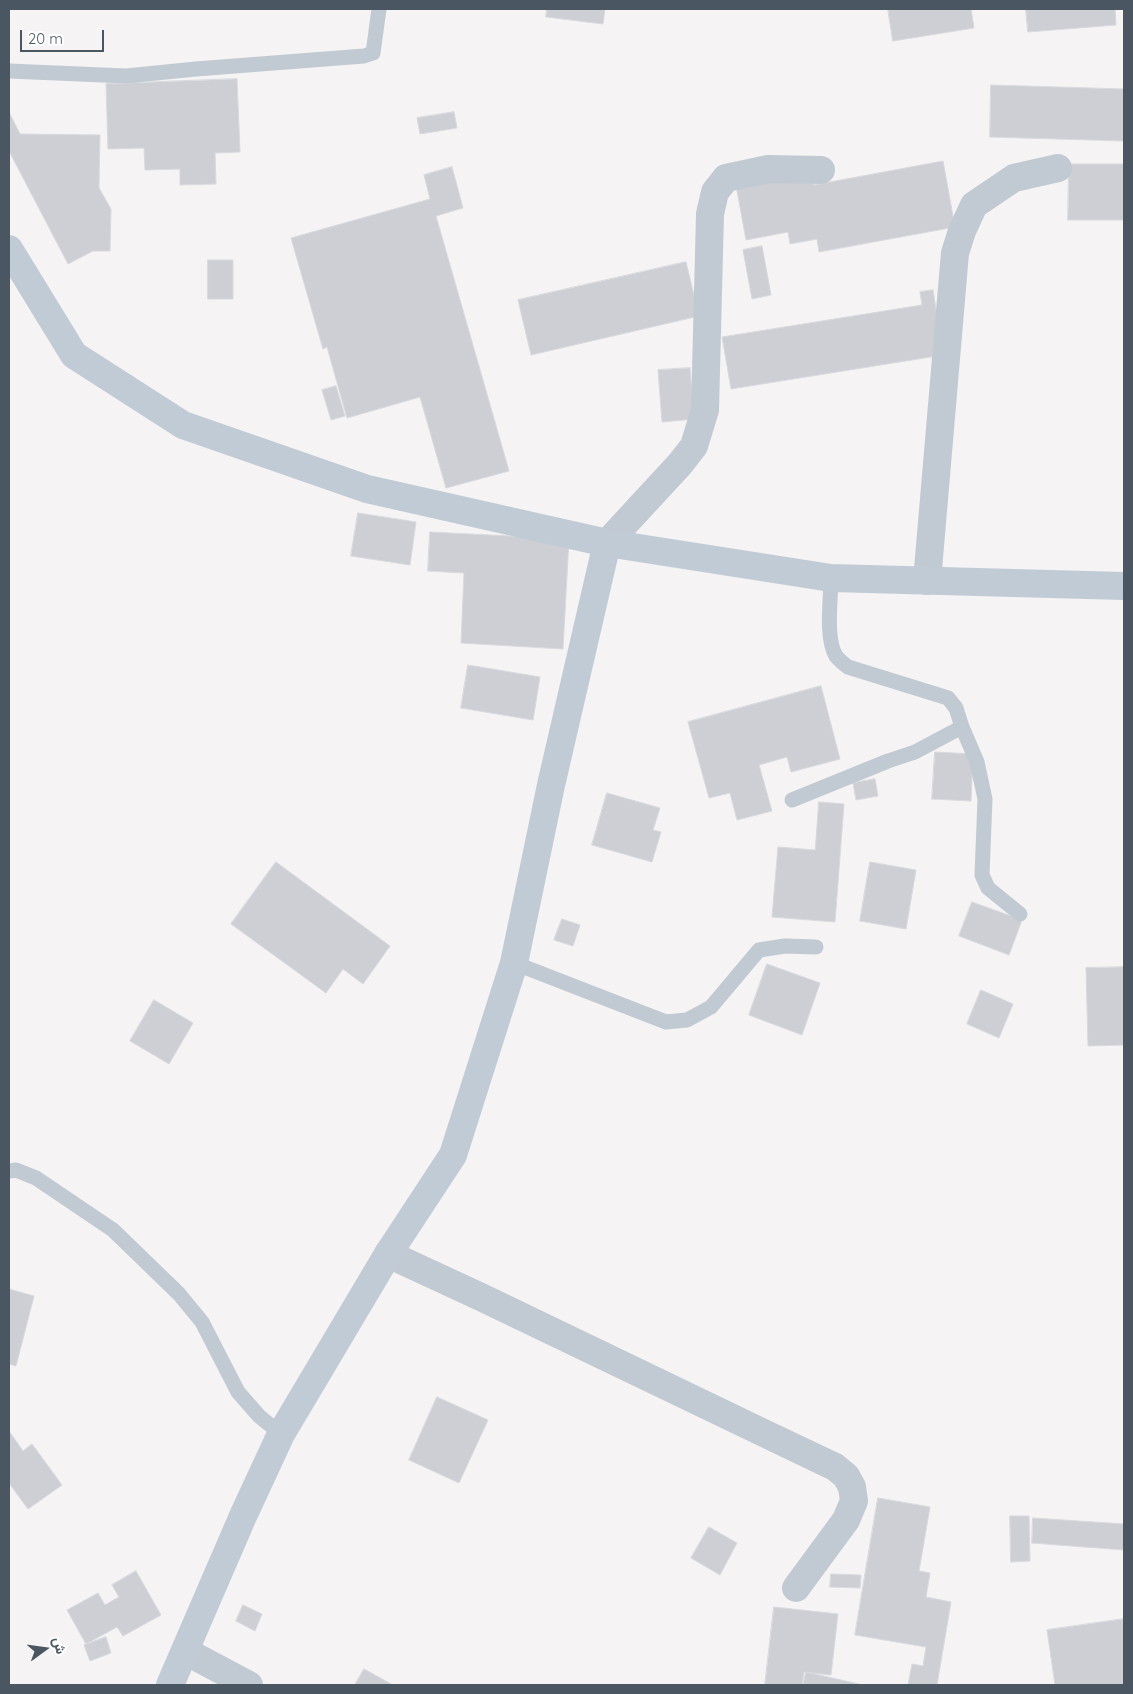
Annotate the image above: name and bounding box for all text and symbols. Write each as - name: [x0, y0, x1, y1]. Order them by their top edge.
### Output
- scale bar: [22, 20, 106, 52]
- text: 20 m: [28, 29, 63, 48]
- north arrow: [20, 1624, 70, 1674]
- text: ش: [49, 1635, 70, 1656]

